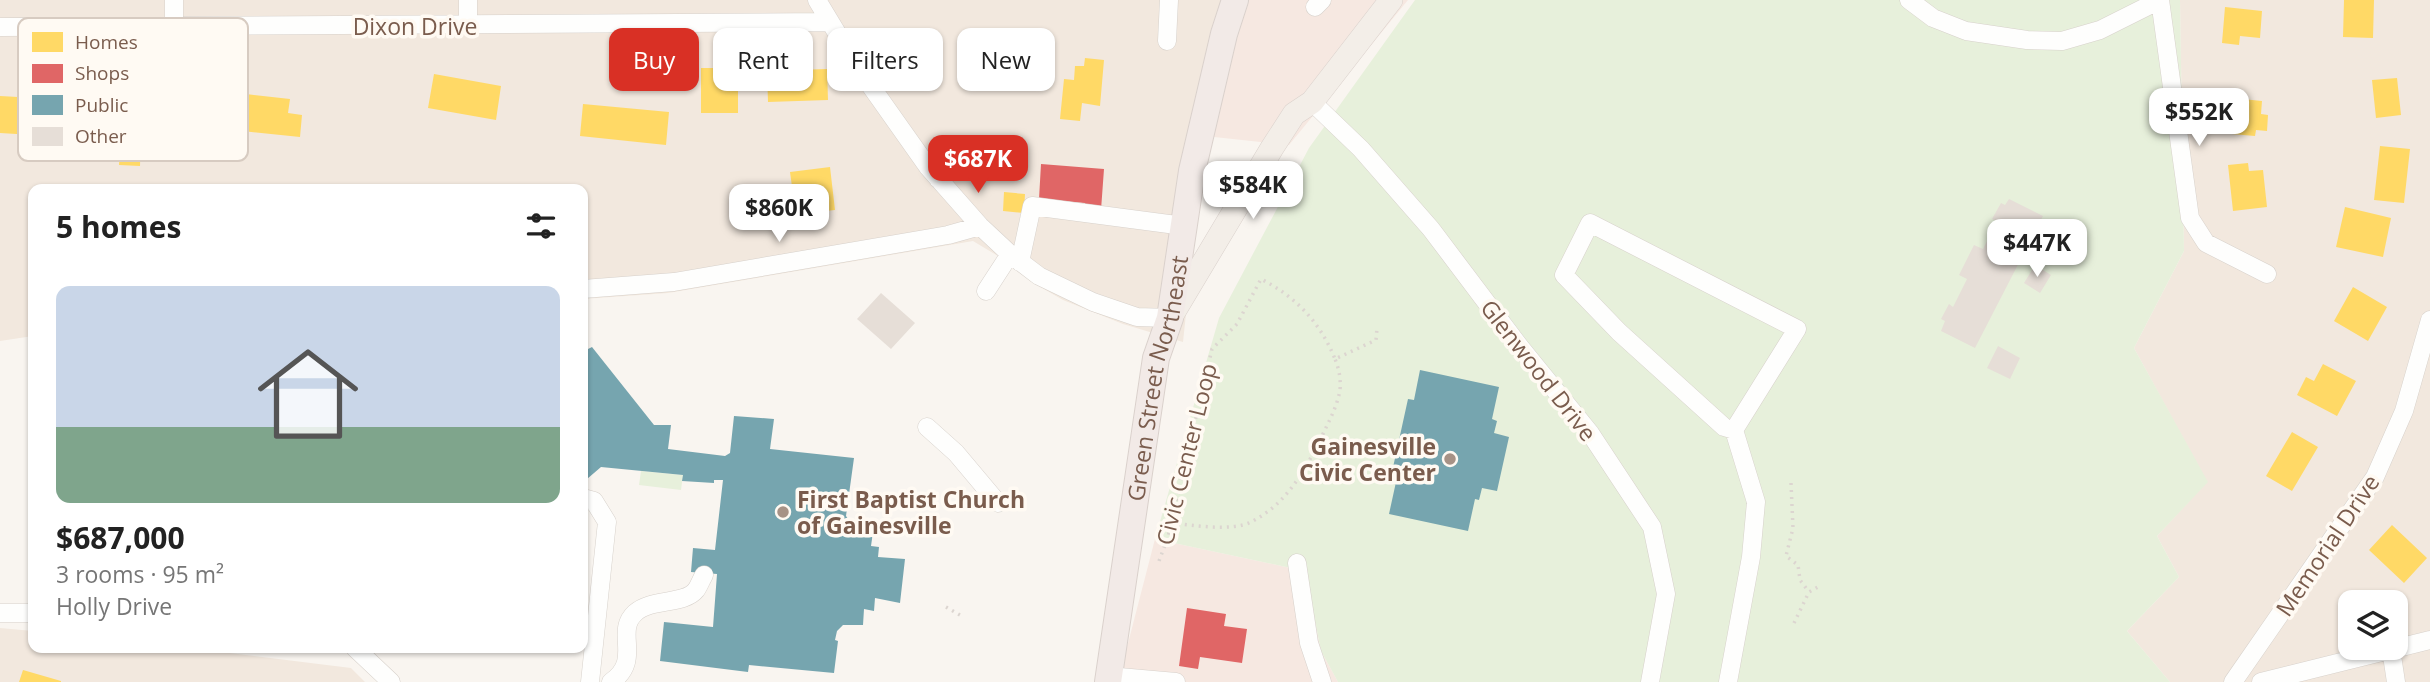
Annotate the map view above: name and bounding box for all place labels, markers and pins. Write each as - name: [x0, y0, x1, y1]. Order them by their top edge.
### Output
- pin: $552K: [2150, 88, 2248, 148]
- pin: $687K: [929, 136, 1027, 195]
- pin: $584K: [1204, 162, 1302, 221]
- pin: $860K: [730, 184, 828, 244]
- pin: $447K: [1988, 219, 2086, 279]
- place label: Gainesville Civic Center: [1299, 430, 1436, 488]
- marker: Gainesville Civic Center: [1442, 451, 1458, 467]
- place label: First Baptist Church of Gainesville: [797, 483, 1025, 541]
- marker: First Baptist Church of Gainesville: [775, 504, 791, 520]

